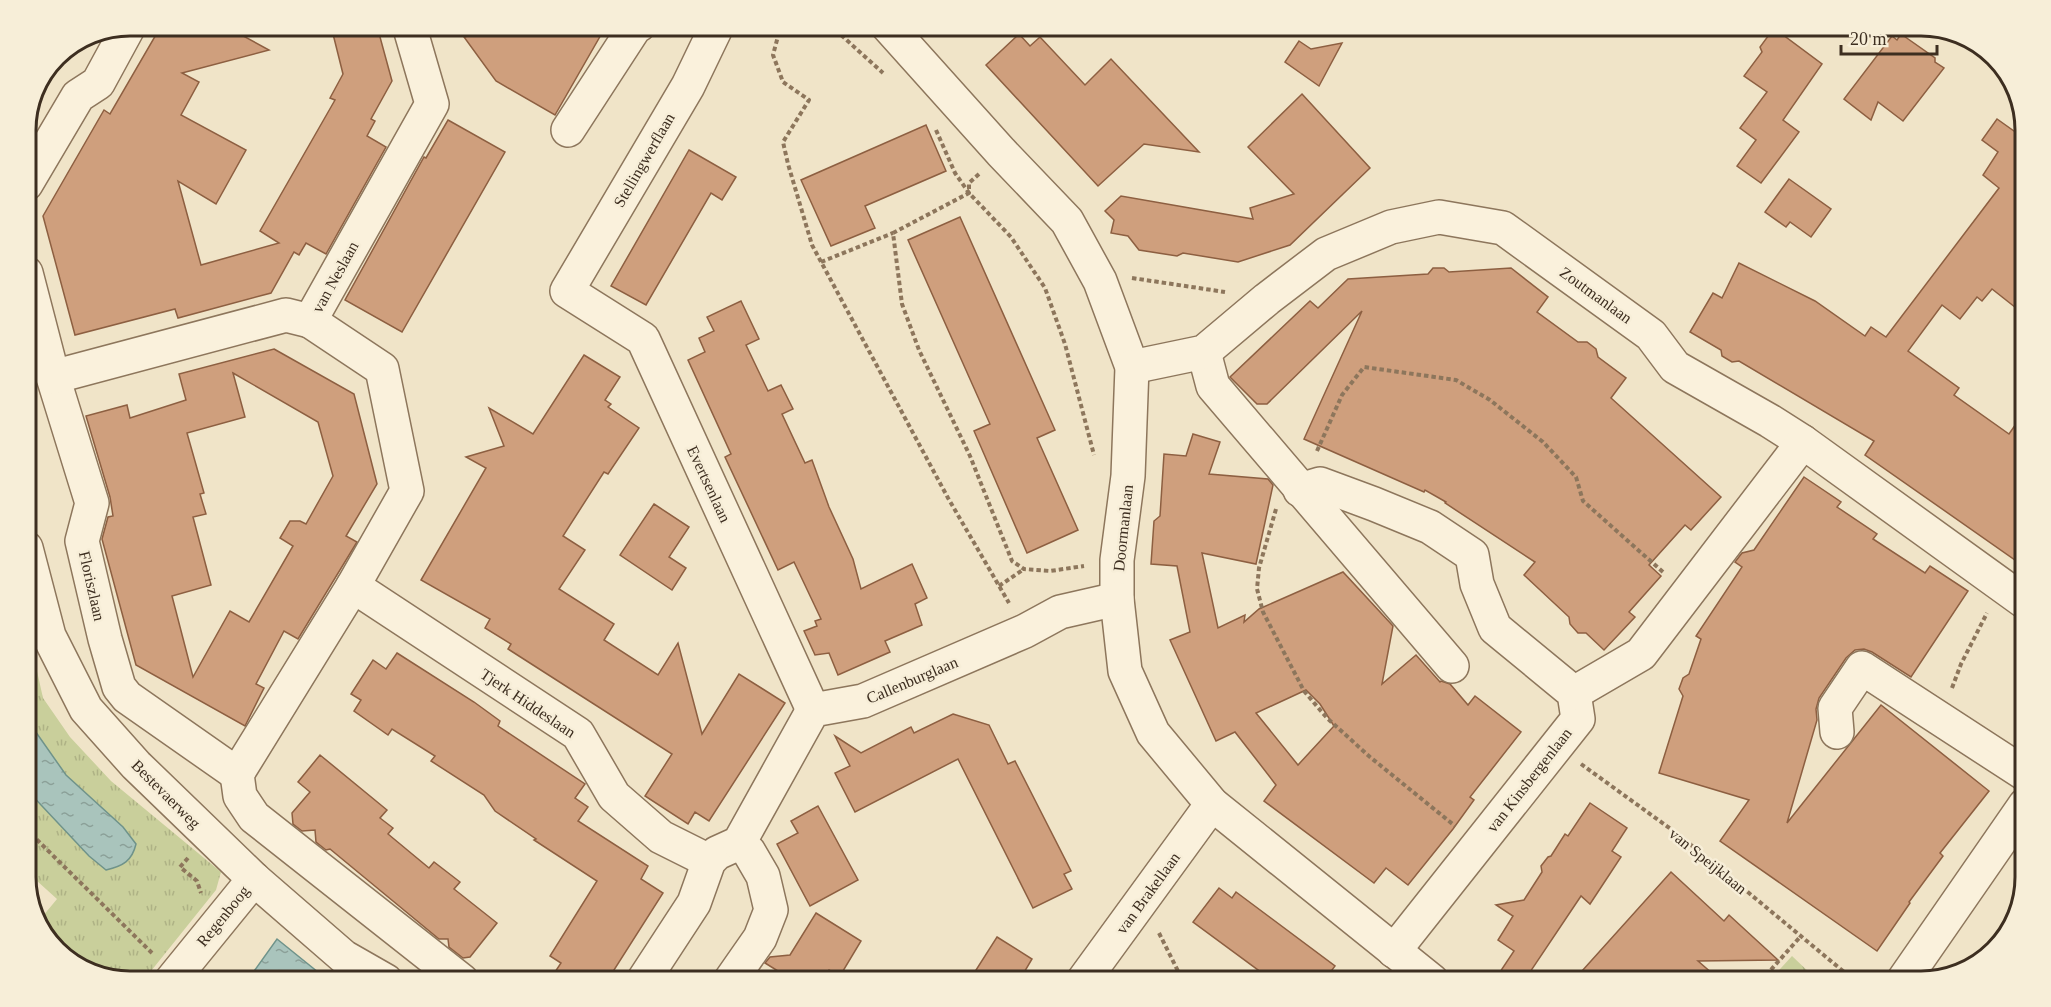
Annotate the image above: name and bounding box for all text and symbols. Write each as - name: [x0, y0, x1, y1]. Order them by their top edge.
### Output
- scale bar: [1841, 18, 1937, 56]
- text: 20 m: [1850, 29, 1887, 49]
- street label: Stellingwerflaan: [610, 110, 679, 211]
- street label: van Neslaan: [309, 238, 361, 316]
- street label: Zoutmanlaan: [1557, 263, 1635, 327]
- street label: Evertsenlaan: [684, 443, 734, 525]
- street label: Doormanlaan: [1110, 484, 1136, 572]
- street label: Floriszlaan: [76, 549, 108, 623]
- street label: Callenburglaan: [864, 653, 961, 708]
- street label: Tjerk Hiddeslaan: [477, 665, 579, 742]
- street label: van Kinsbergenlaan: [1483, 725, 1576, 836]
- street label: Bestevaerweg: [128, 756, 204, 832]
- street label: van Speijklaan: [1665, 825, 1750, 898]
- street label: van Brakellaan: [1113, 849, 1183, 937]
- street label: Regenboog: [193, 882, 253, 950]

